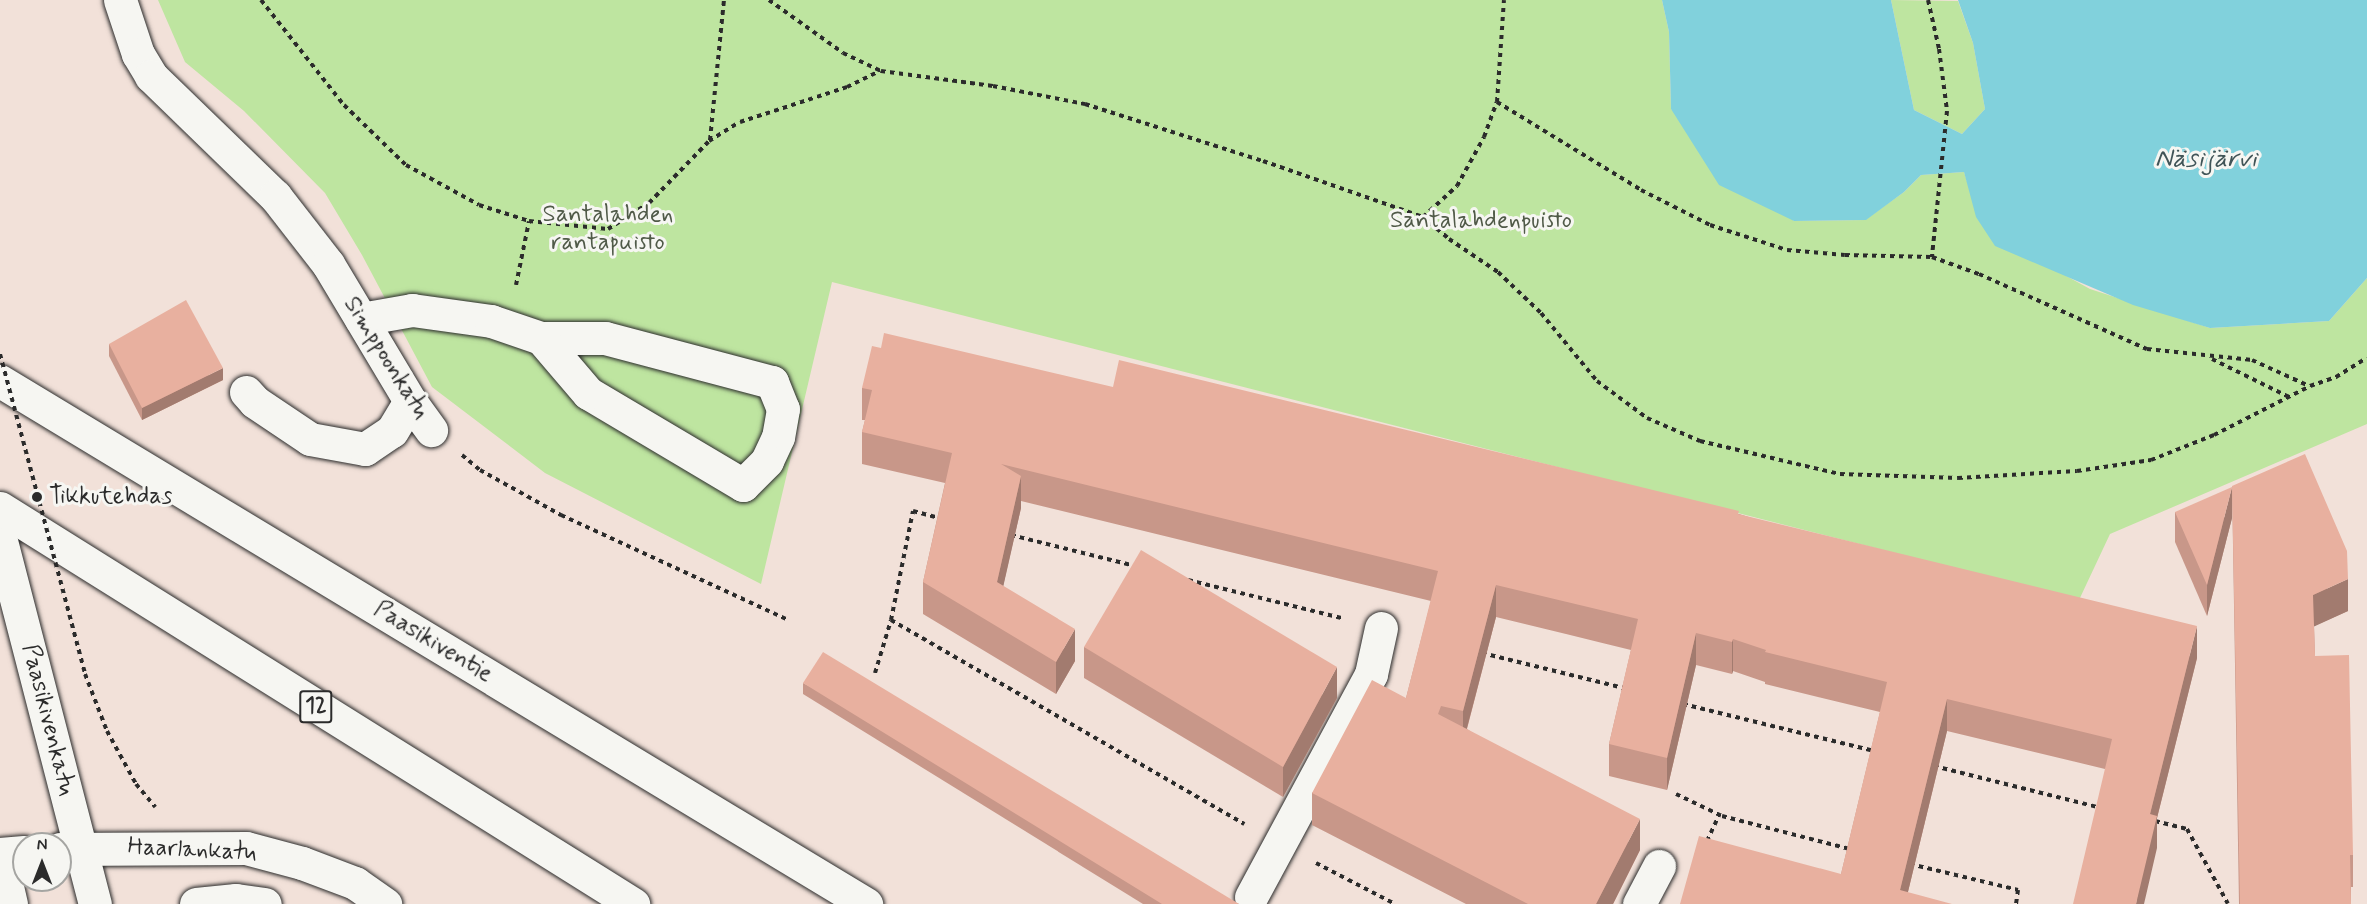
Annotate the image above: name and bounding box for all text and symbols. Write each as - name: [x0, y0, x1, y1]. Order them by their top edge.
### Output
- water label: Näsijärvi: [2155, 144, 2257, 176]
- park label: Santalahden rantapuisto: [543, 201, 673, 257]
- park label: Santalahdenpuisto: [1390, 207, 1572, 235]
- street label: Simppoonkatu: [337, 291, 435, 425]
- place label: Tikkutehdas: [49, 483, 172, 511]
- marker: Tikkutehdas: [30, 490, 44, 504]
- street label: Paasikiventie: [368, 595, 498, 689]
- street label: Paasikivenkatu: [15, 641, 81, 799]
- road number: 12: [298, 688, 334, 726]
- north arrow: [12, 832, 72, 892]
- street label: Haarlankatu: [127, 832, 257, 868]
- text: N: [37, 835, 47, 856]

